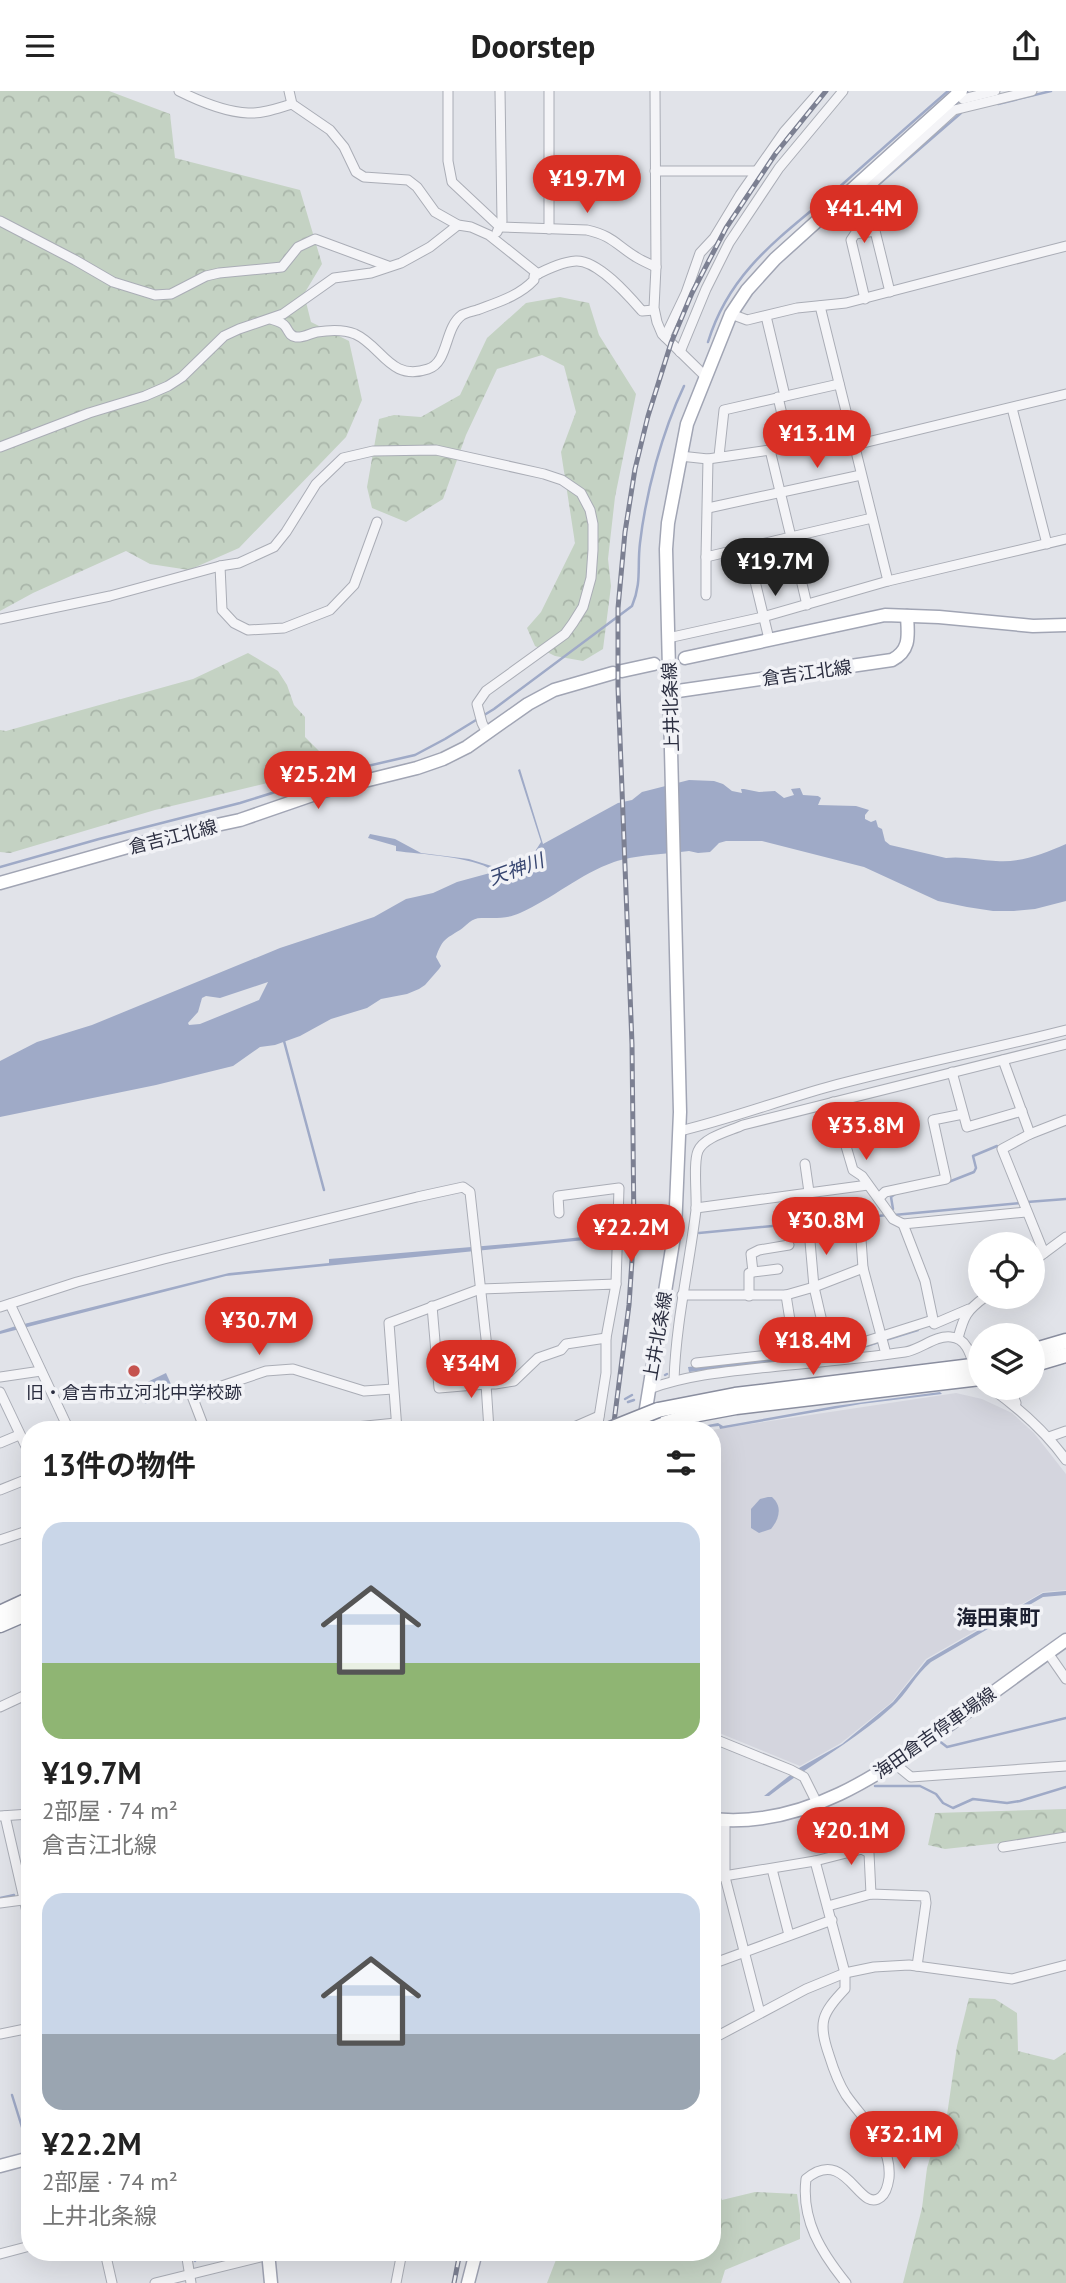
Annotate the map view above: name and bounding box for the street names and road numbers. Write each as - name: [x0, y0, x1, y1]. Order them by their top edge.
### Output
- street label: 倉吉江北線: [761, 655, 853, 690]
- street label: 上井北条線: [657, 662, 684, 752]
- street label: 倉吉江北線: [126, 814, 219, 859]
- street label: 上井北条線: [638, 1290, 677, 1382]
- street label: 海田倉吉停車場線: [869, 1682, 1000, 1783]

